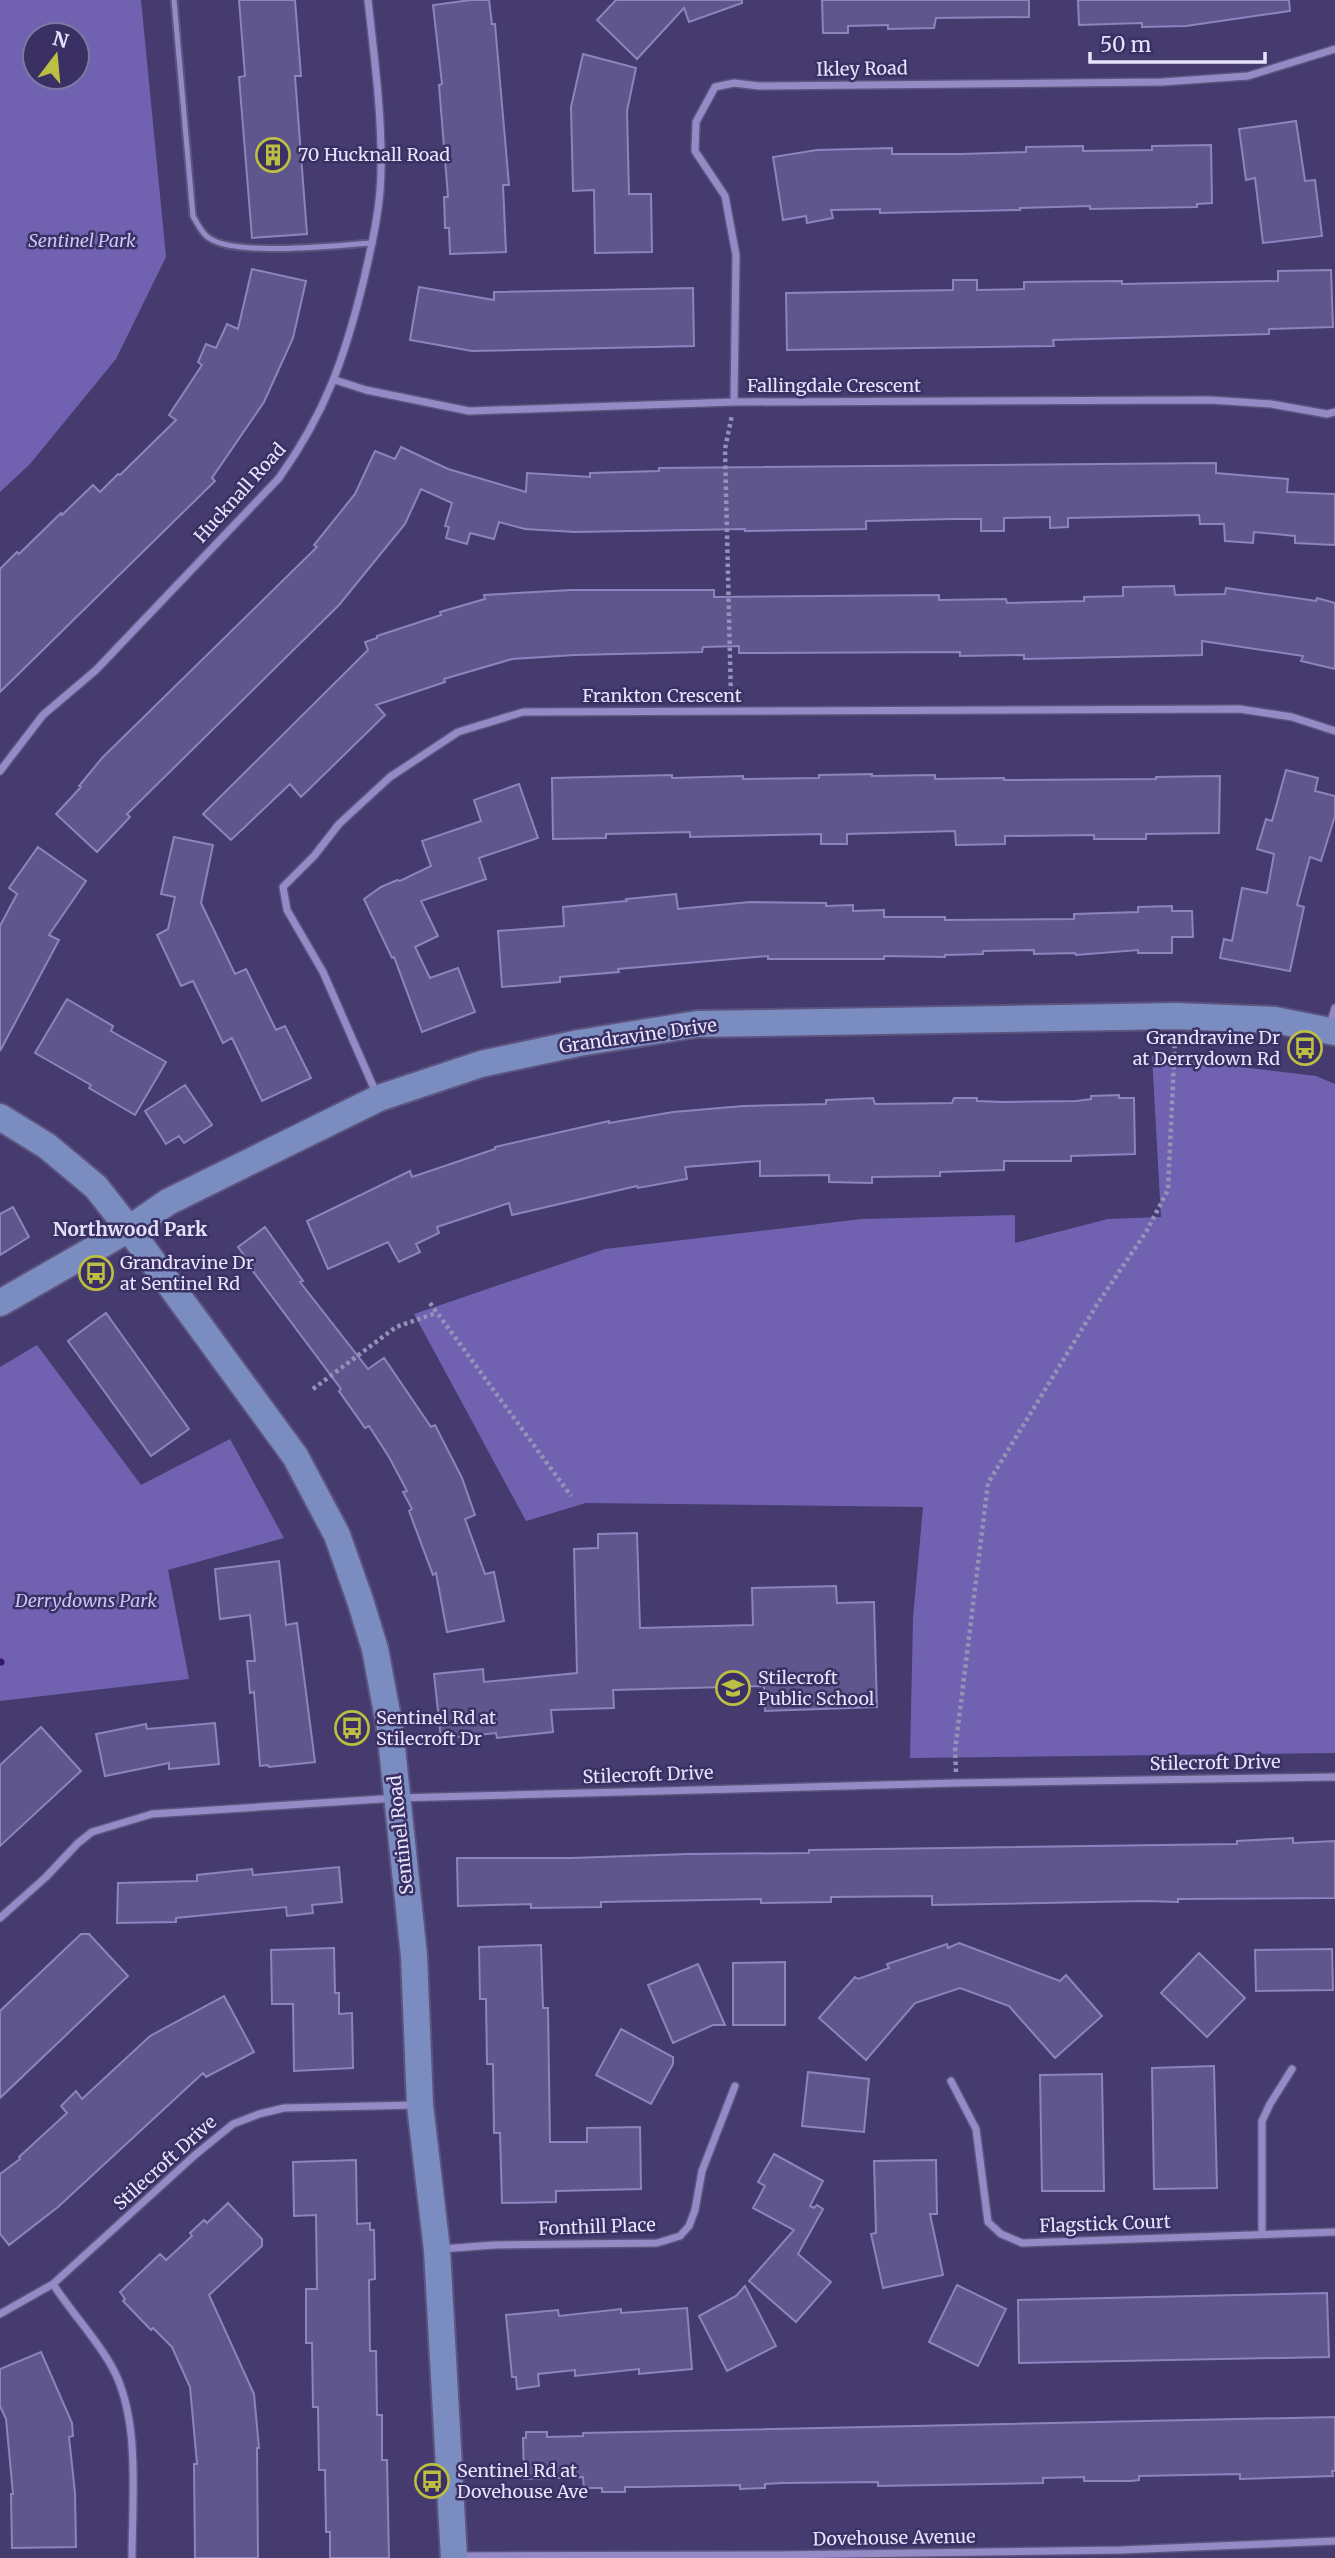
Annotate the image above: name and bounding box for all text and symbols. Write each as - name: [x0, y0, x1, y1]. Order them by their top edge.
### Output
- north arrow: [21, 21, 91, 91]
- scale bar: [1090, 21, 1265, 65]
- text: N: [50, 26, 71, 53]
- text: 50 m: [1100, 31, 1151, 58]
- street label: Ikley Road: [816, 56, 908, 81]
- building icon: 70 Hucknall Road: [254, 136, 292, 174]
- place label: 70 Hucknall Road: [298, 143, 450, 166]
- park label: Sentinel Park: [28, 229, 136, 252]
- street label: Fallingdale Crescent: [747, 374, 921, 397]
- street label: Hucknall Road: [189, 438, 291, 547]
- street label: Frankton Crescent: [582, 684, 742, 707]
- street label: Grandravine Drive: [558, 1013, 718, 1058]
- place label: Grandravine Dr at Derrydown Rd: [1133, 1026, 1280, 1070]
- bus stop icon: Grandravine Dr at Derrydown Rd: [1286, 1029, 1324, 1067]
- district label: Northwood Park: [53, 1217, 208, 1241]
- place label: Grandravine Dr at Sentinel Rd: [120, 1251, 254, 1295]
- bus stop icon: Grandravine Dr at Sentinel Rd: [77, 1254, 115, 1292]
- park label: Derrydowns Park: [14, 1589, 157, 1612]
- place label: Stilecroft Public School: [758, 1666, 875, 1710]
- school or university icon: Stilecroft Public School: [714, 1669, 752, 1707]
- place label: Sentinel Rd at Stilecroft Dr: [376, 1706, 496, 1750]
- bus stop icon: Sentinel Rd at Stilecroft Dr: [333, 1709, 371, 1747]
- street label: Stilecroft Drive: [1149, 1750, 1281, 1775]
- street label: Stilecroft Drive: [582, 1761, 714, 1788]
- street label: Sentinel Road: [383, 1774, 418, 1896]
- street label: Stilecroft Drive: [108, 2110, 221, 2215]
- street label: Flagstick Court: [1039, 2210, 1171, 2237]
- street label: Fonthill Place: [538, 2213, 656, 2240]
- place label: Sentinel Rd at Dovehouse Ave: [457, 2459, 588, 2503]
- bus stop icon: Sentinel Rd at Dovehouse Ave: [413, 2462, 451, 2500]
- street label: Dovehouse Avenue: [812, 2525, 976, 2550]

